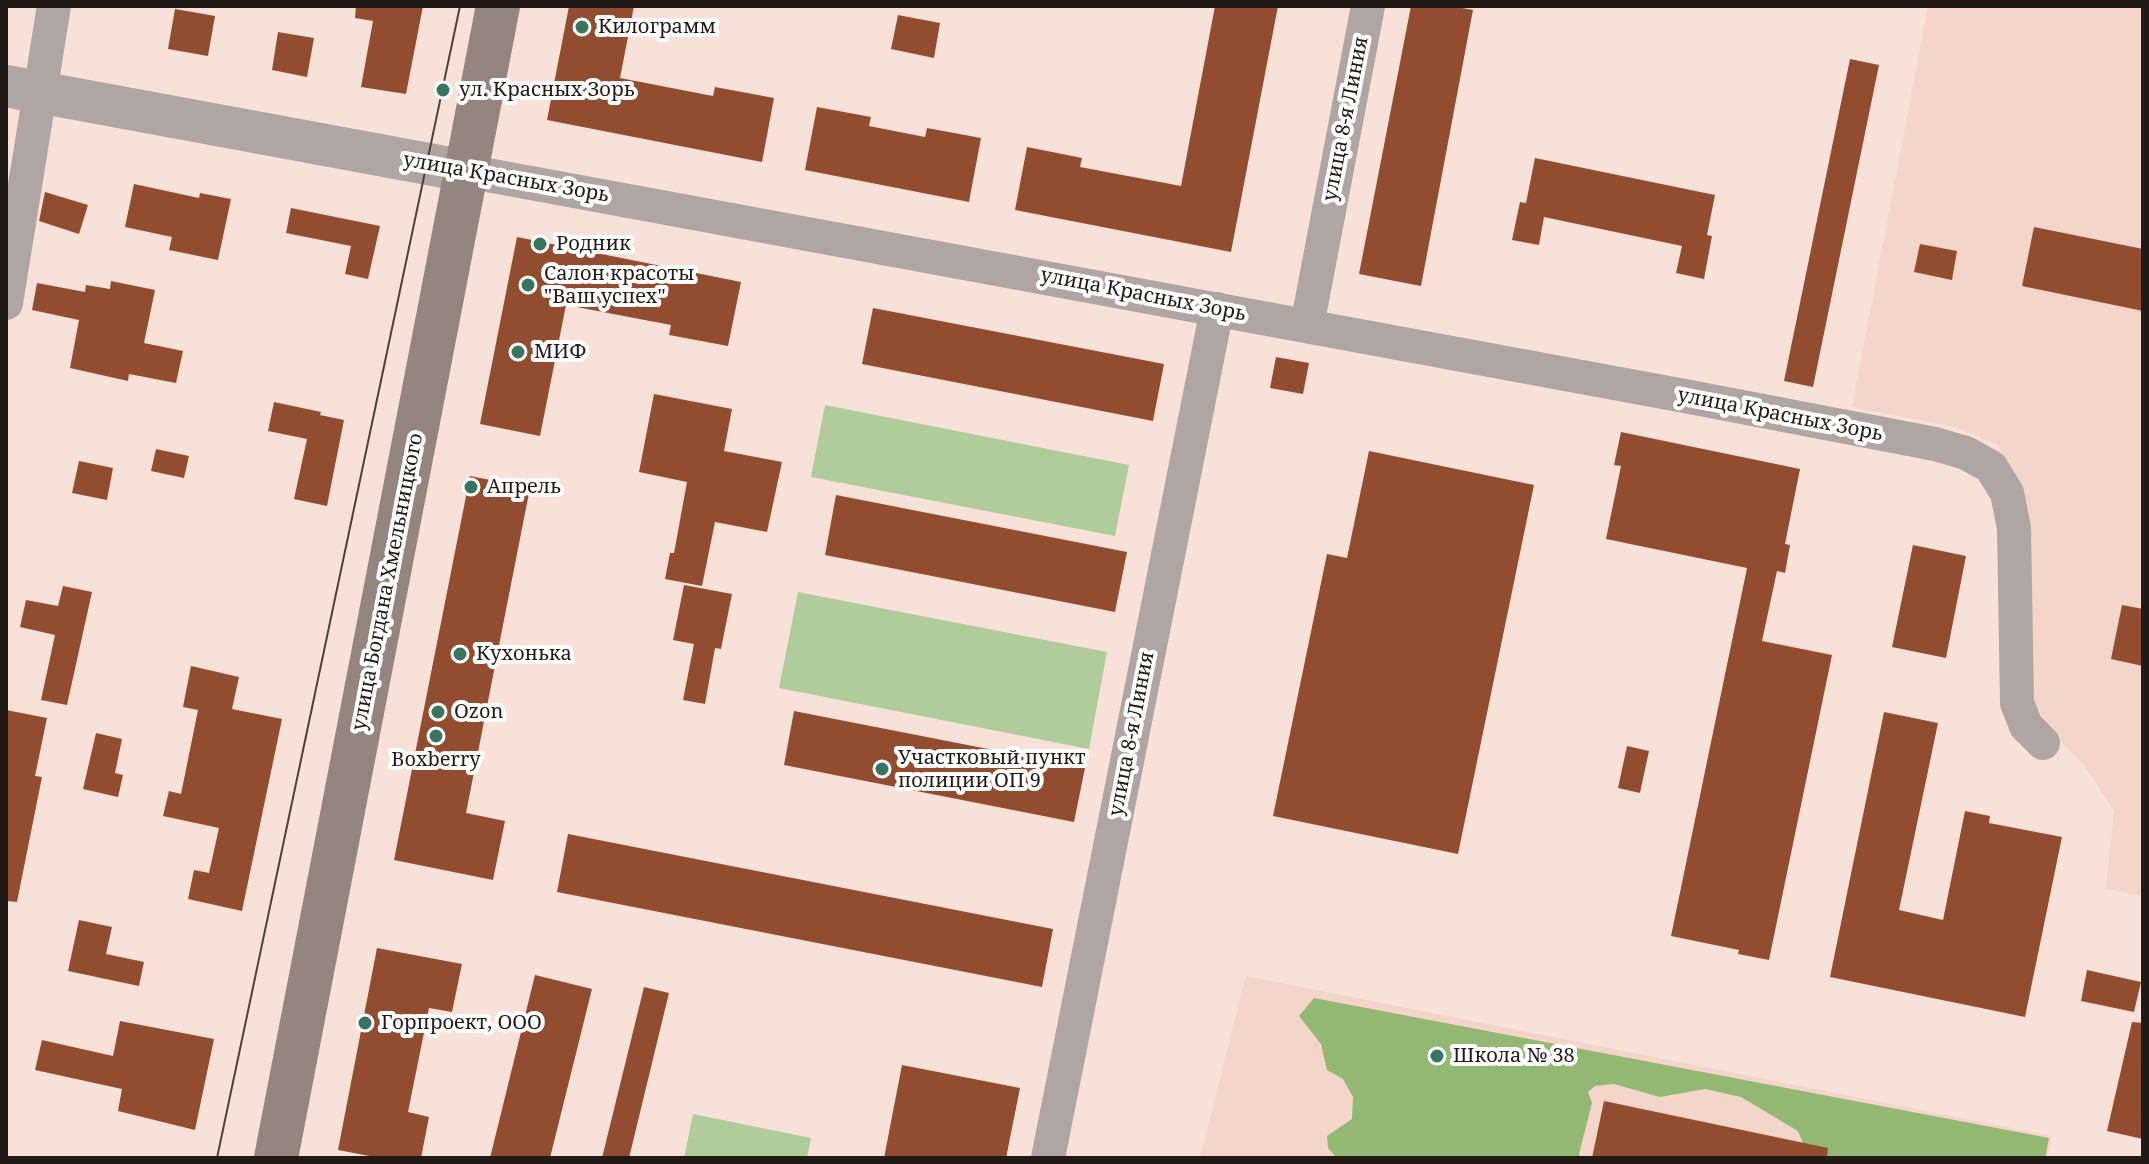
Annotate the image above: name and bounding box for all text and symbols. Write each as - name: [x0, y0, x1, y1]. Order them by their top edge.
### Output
- place label: Килограмм: [598, 15, 716, 39]
- marker: Килограмм: [573, 18, 591, 36]
- street label: улица 8-я Линия: [1318, 35, 1374, 203]
- place label: ул. Красных Зорь: [459, 78, 634, 102]
- marker: ул. Красных Зорь: [434, 81, 452, 99]
- street label: улица Красных Зорь: [401, 148, 611, 208]
- place label: Родник: [556, 232, 631, 256]
- marker: Родник: [531, 235, 549, 253]
- place label: Салон красоты "Ваш успех": [544, 262, 694, 309]
- street label: улица Красных Зорь: [1038, 263, 1248, 327]
- marker: Салон красоты "Ваш успех": [519, 276, 537, 294]
- place label: МИФ: [534, 340, 586, 364]
- marker: МИФ: [509, 343, 527, 361]
- street label: улица Красных Зорь: [1675, 383, 1885, 447]
- street label: улица Богдана Хмельницкого: [347, 431, 429, 733]
- place label: Апрель: [487, 475, 561, 499]
- marker: Апрель: [462, 478, 480, 496]
- place label: Кухонька: [476, 642, 572, 666]
- marker: Кухонька: [451, 645, 469, 663]
- street label: улица 8-я Линия: [1104, 650, 1160, 818]
- place label: Ozon: [454, 700, 503, 724]
- marker: Ozon: [429, 703, 447, 721]
- marker: Boxberry: [427, 727, 445, 745]
- place label: Участковый пункт полиции ОП 9: [898, 746, 1085, 793]
- place label: Boxberry: [391, 748, 481, 772]
- marker: Участковый пункт полиции ОП 9: [873, 760, 891, 778]
- place label: Горпроект, ООО: [381, 1011, 542, 1035]
- marker: Горпроект, ООО: [356, 1014, 374, 1032]
- place label: Школа № 38: [1453, 1044, 1575, 1068]
- marker: Школа № 38: [1428, 1047, 1446, 1065]

